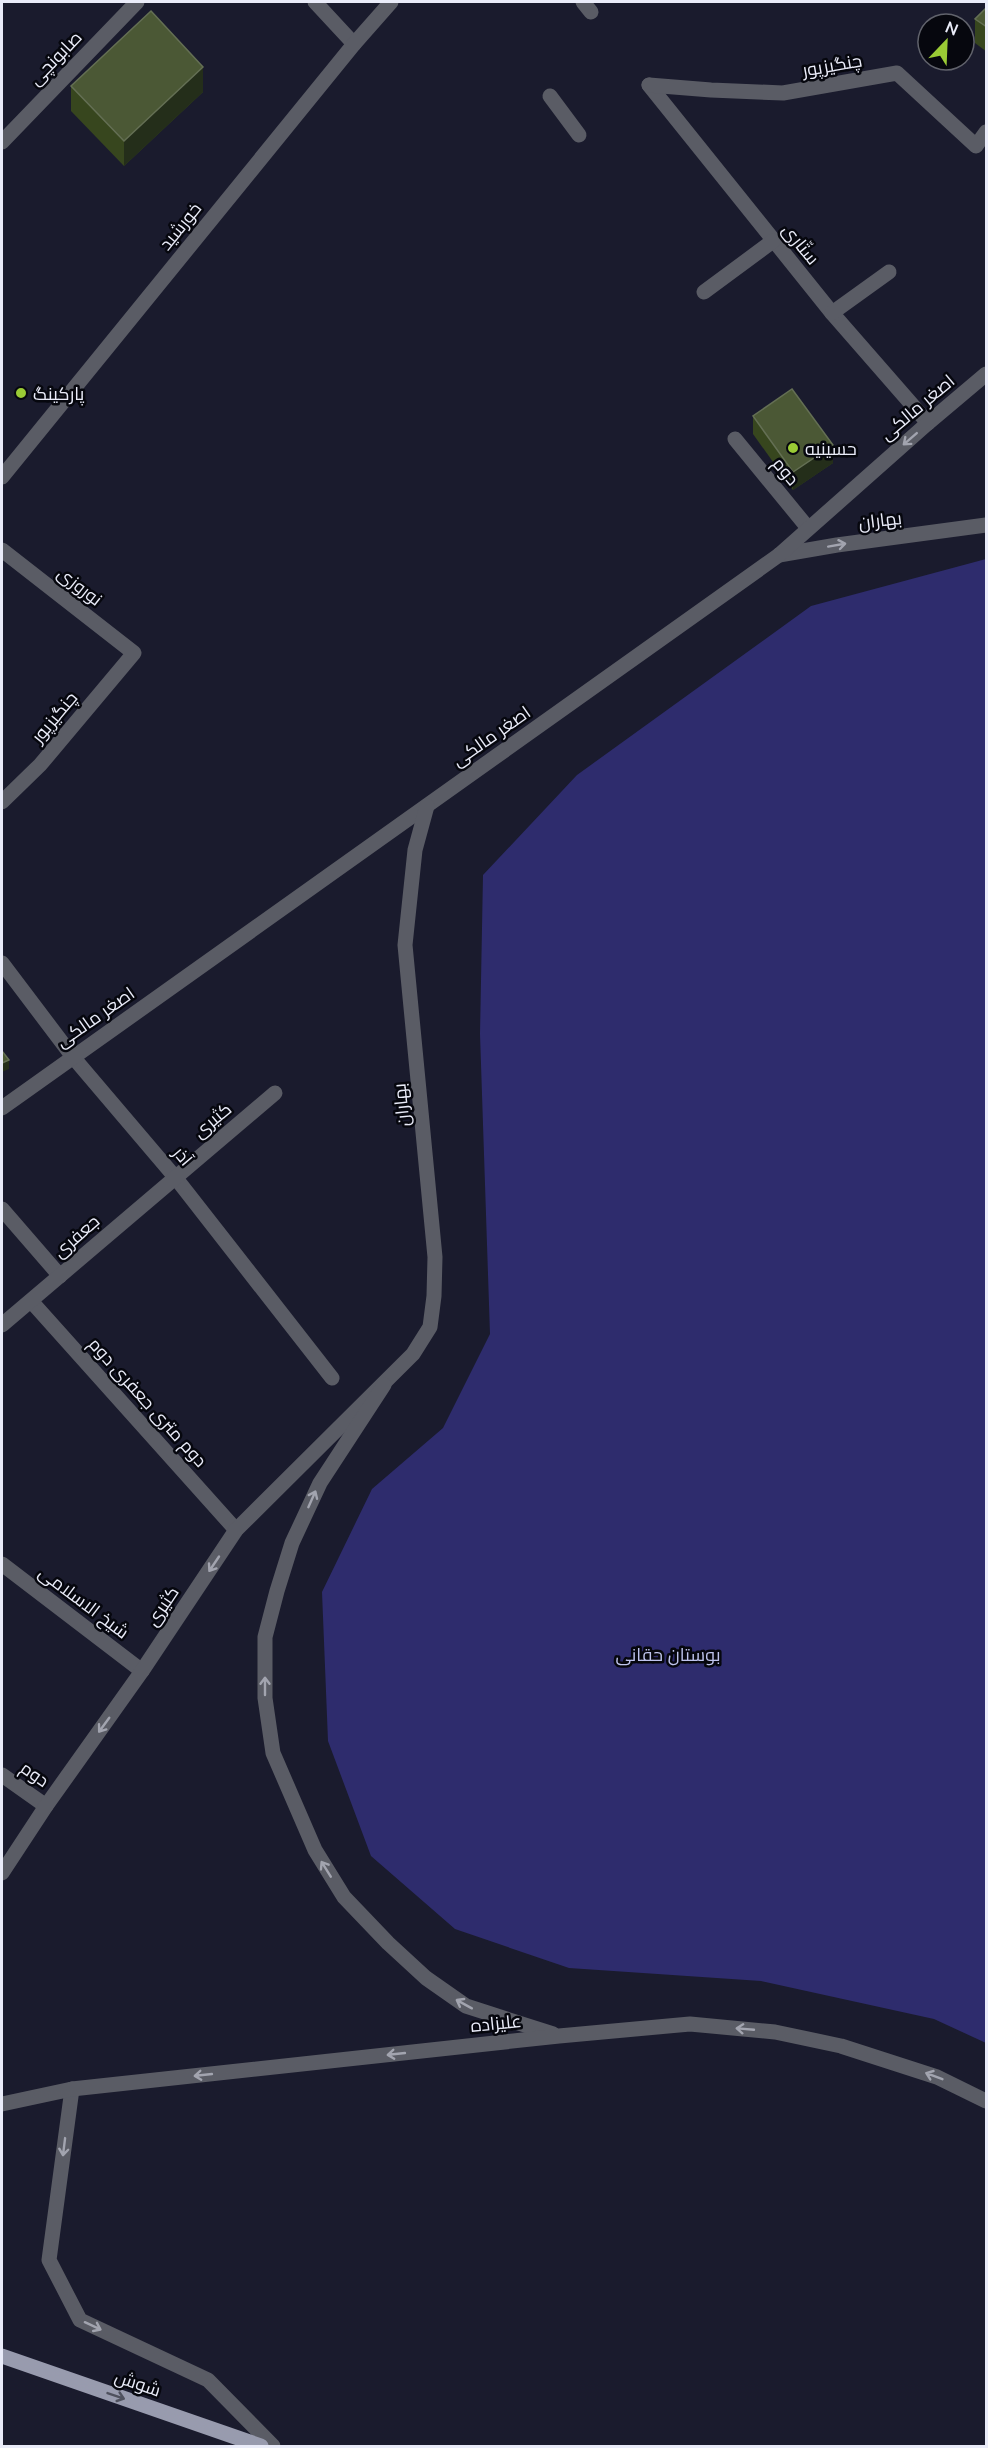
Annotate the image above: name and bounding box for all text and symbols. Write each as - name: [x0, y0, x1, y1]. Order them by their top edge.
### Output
- north arrow: [916, 12, 976, 72]
- text: N: [942, 17, 961, 40]
- street label: صابونچی: [24, 26, 87, 91]
- street label: چنگیزپور: [799, 48, 864, 83]
- street label: خورشید: [154, 197, 206, 255]
- street label: ستّاری: [777, 219, 825, 269]
- street label: اصغر مالکی: [875, 369, 959, 445]
- place label: پارکینگ: [33, 382, 85, 406]
- marker: پارکینگ: [14, 386, 28, 400]
- one-way arrow: [902, 432, 917, 446]
- place label: حسینیه: [805, 437, 857, 460]
- marker: حسینیه: [786, 441, 800, 455]
- street label: دوم: [767, 452, 804, 490]
- street label: بهاران: [857, 506, 903, 534]
- one-way arrow: [826, 539, 846, 550]
- street label: نوروزی: [53, 561, 107, 611]
- street label: چنگیزپور: [25, 687, 83, 749]
- street label: اصغر مالکی: [447, 701, 535, 771]
- street label: اصغر مالکی: [51, 982, 139, 1052]
- street label: بهاران: [387, 1082, 415, 1128]
- street label: کثیری: [188, 1097, 236, 1143]
- street label: آذر: [168, 1141, 198, 1171]
- street label: جعفری: [48, 1209, 104, 1263]
- street label: دوم متری جعفری دوم: [83, 1332, 212, 1472]
- one-way arrow: [307, 1491, 318, 1509]
- one-way arrow: [207, 1555, 220, 1572]
- street label: شیخ الاسلامی: [34, 1561, 134, 1644]
- street label: کثیری: [140, 1582, 184, 1630]
- park label: بوستان حقانی: [616, 1643, 720, 1666]
- one-way arrow: [259, 1677, 271, 1697]
- one-way arrow: [98, 1716, 110, 1732]
- street label: دوم: [16, 1756, 54, 1793]
- one-way arrow: [320, 1861, 332, 1878]
- one-way arrow: [456, 1998, 473, 2010]
- street label: علیزاده: [469, 2009, 523, 2037]
- one-way arrow: [736, 2023, 755, 2034]
- one-way arrow: [387, 2049, 407, 2060]
- one-way arrow: [193, 2070, 213, 2081]
- one-way arrow: [925, 2070, 944, 2081]
- one-way arrow: [58, 2137, 69, 2157]
- one-way arrow: [83, 2320, 101, 2332]
- street label: شوش: [112, 2364, 164, 2402]
- one-way arrow: [106, 2391, 125, 2402]

